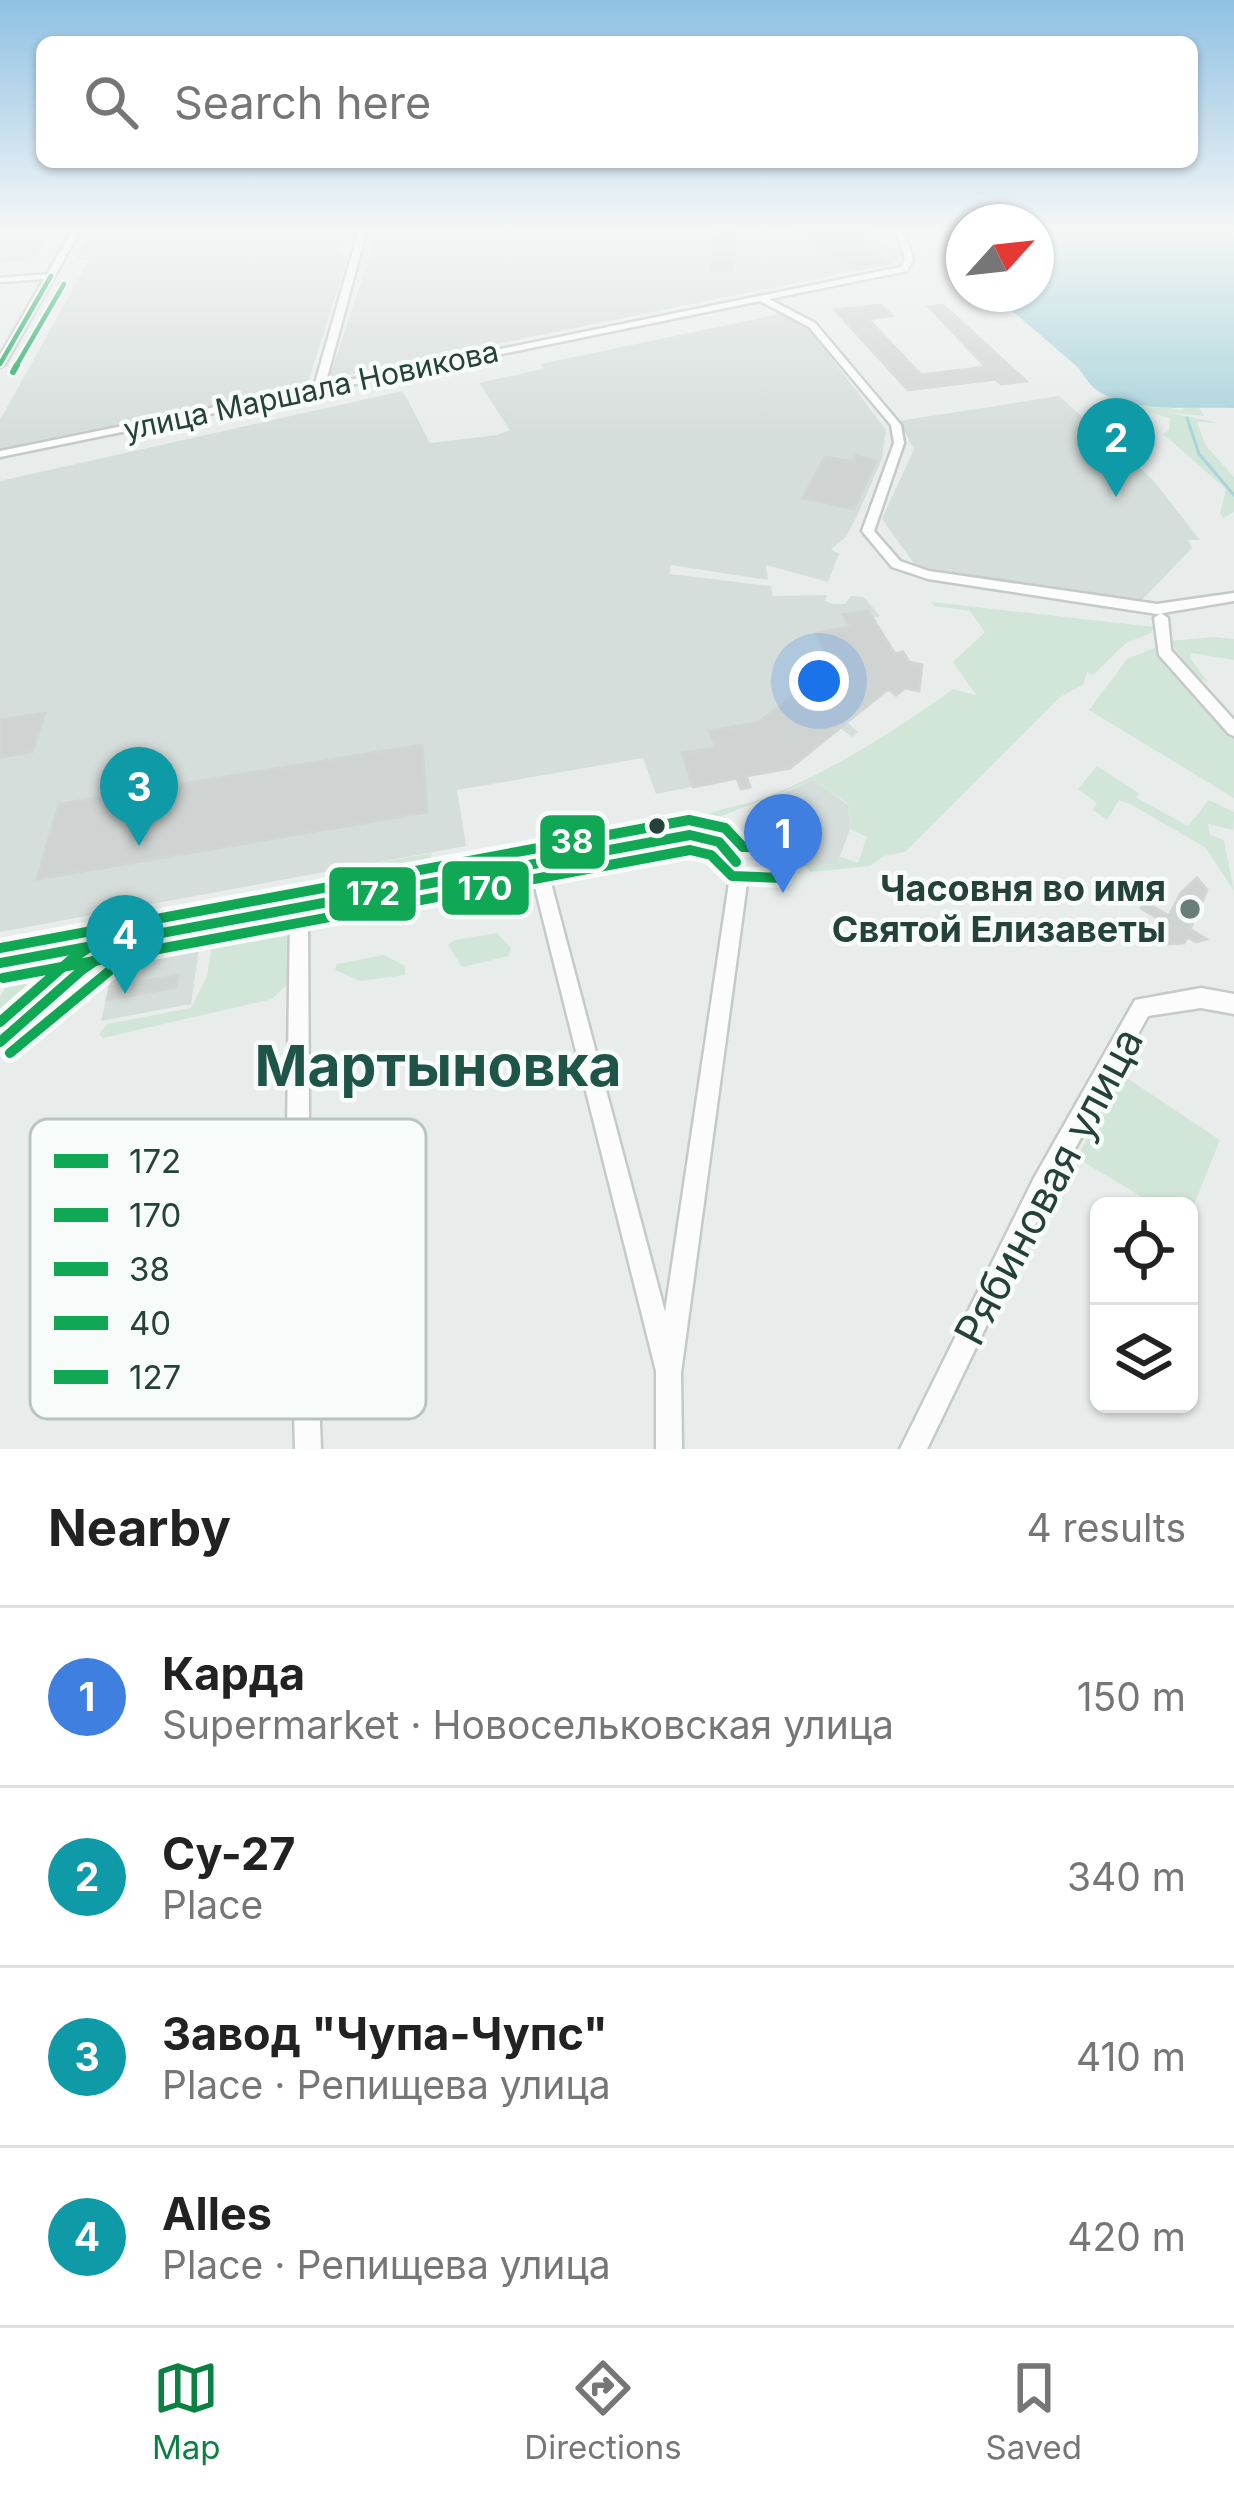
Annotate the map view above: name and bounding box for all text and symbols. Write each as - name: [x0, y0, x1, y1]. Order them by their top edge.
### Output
- search box: [36, 36, 1198, 168]
- icon: search: [78, 69, 144, 135]
- text: Search here: [174, 75, 431, 130]
- north arrow: [946, 204, 1054, 312]
- street label: улица Маршала Новикова: [120, 333, 502, 447]
- pin: 2: [1077, 398, 1155, 497]
- your location: [789, 651, 849, 711]
- pin: 3: [100, 747, 178, 846]
- pin: 1: [744, 794, 822, 893]
- line badge: 38: [538, 813, 607, 871]
- unlabelled marker: [646, 815, 668, 837]
- text: 38: [551, 821, 593, 861]
- line badge: 170: [440, 859, 531, 917]
- line badge: 172: [327, 865, 418, 923]
- place label: Часовня во имя Святой Елизаветы: [832, 866, 1166, 951]
- text: 170: [457, 868, 513, 908]
- text: 172: [346, 873, 400, 913]
- pin: 4: [86, 895, 164, 994]
- marker: Часовня во имя Святой Елизаветы: [1177, 896, 1203, 922]
- street label: Рябиновая улица: [943, 1019, 1153, 1353]
- district label: Мартыновка: [254, 1031, 622, 1100]
- legend: [30, 1119, 426, 1419]
- text: 172: [129, 1141, 181, 1181]
- text: 170: [129, 1195, 181, 1235]
- map controls: [1090, 1197, 1198, 1413]
- button: locate: [1090, 1197, 1198, 1305]
- text: 38: [129, 1249, 170, 1289]
- text: 40: [129, 1303, 171, 1343]
- button: layers: [1090, 1305, 1198, 1413]
- text: 127: [129, 1357, 181, 1397]
- text: Nearby: [48, 1497, 231, 1558]
- text: 4 results: [1026, 1504, 1186, 1551]
- text: Карда: [162, 1646, 305, 1701]
- text: 1: [79, 1673, 95, 1720]
- text: 150 m: [1077, 1673, 1186, 1720]
- text: Supermarket · Новосельковская улица: [162, 1701, 894, 1748]
- text: Су-27: [162, 1826, 295, 1881]
- text: 2: [75, 1853, 99, 1900]
- text: 340 m: [1067, 1853, 1186, 1900]
- text: Place: [162, 1881, 263, 1928]
- text: Завод "Чупа-Чупс": [162, 2006, 608, 2061]
- text: 3: [74, 2033, 100, 2080]
- text: 410 m: [1076, 2033, 1186, 2080]
- text: Place · Репищева улица: [162, 2061, 611, 2108]
- text: Alles: [162, 2186, 272, 2241]
- text: 4: [74, 2213, 100, 2260]
- text: 420 m: [1067, 2213, 1186, 2260]
- text: Place · Репищева улица: [162, 2241, 611, 2288]
- tab: Map: [152, 2355, 220, 2467]
- tab: Directions: [524, 2355, 682, 2467]
- tab: Saved: [985, 2355, 1082, 2467]

